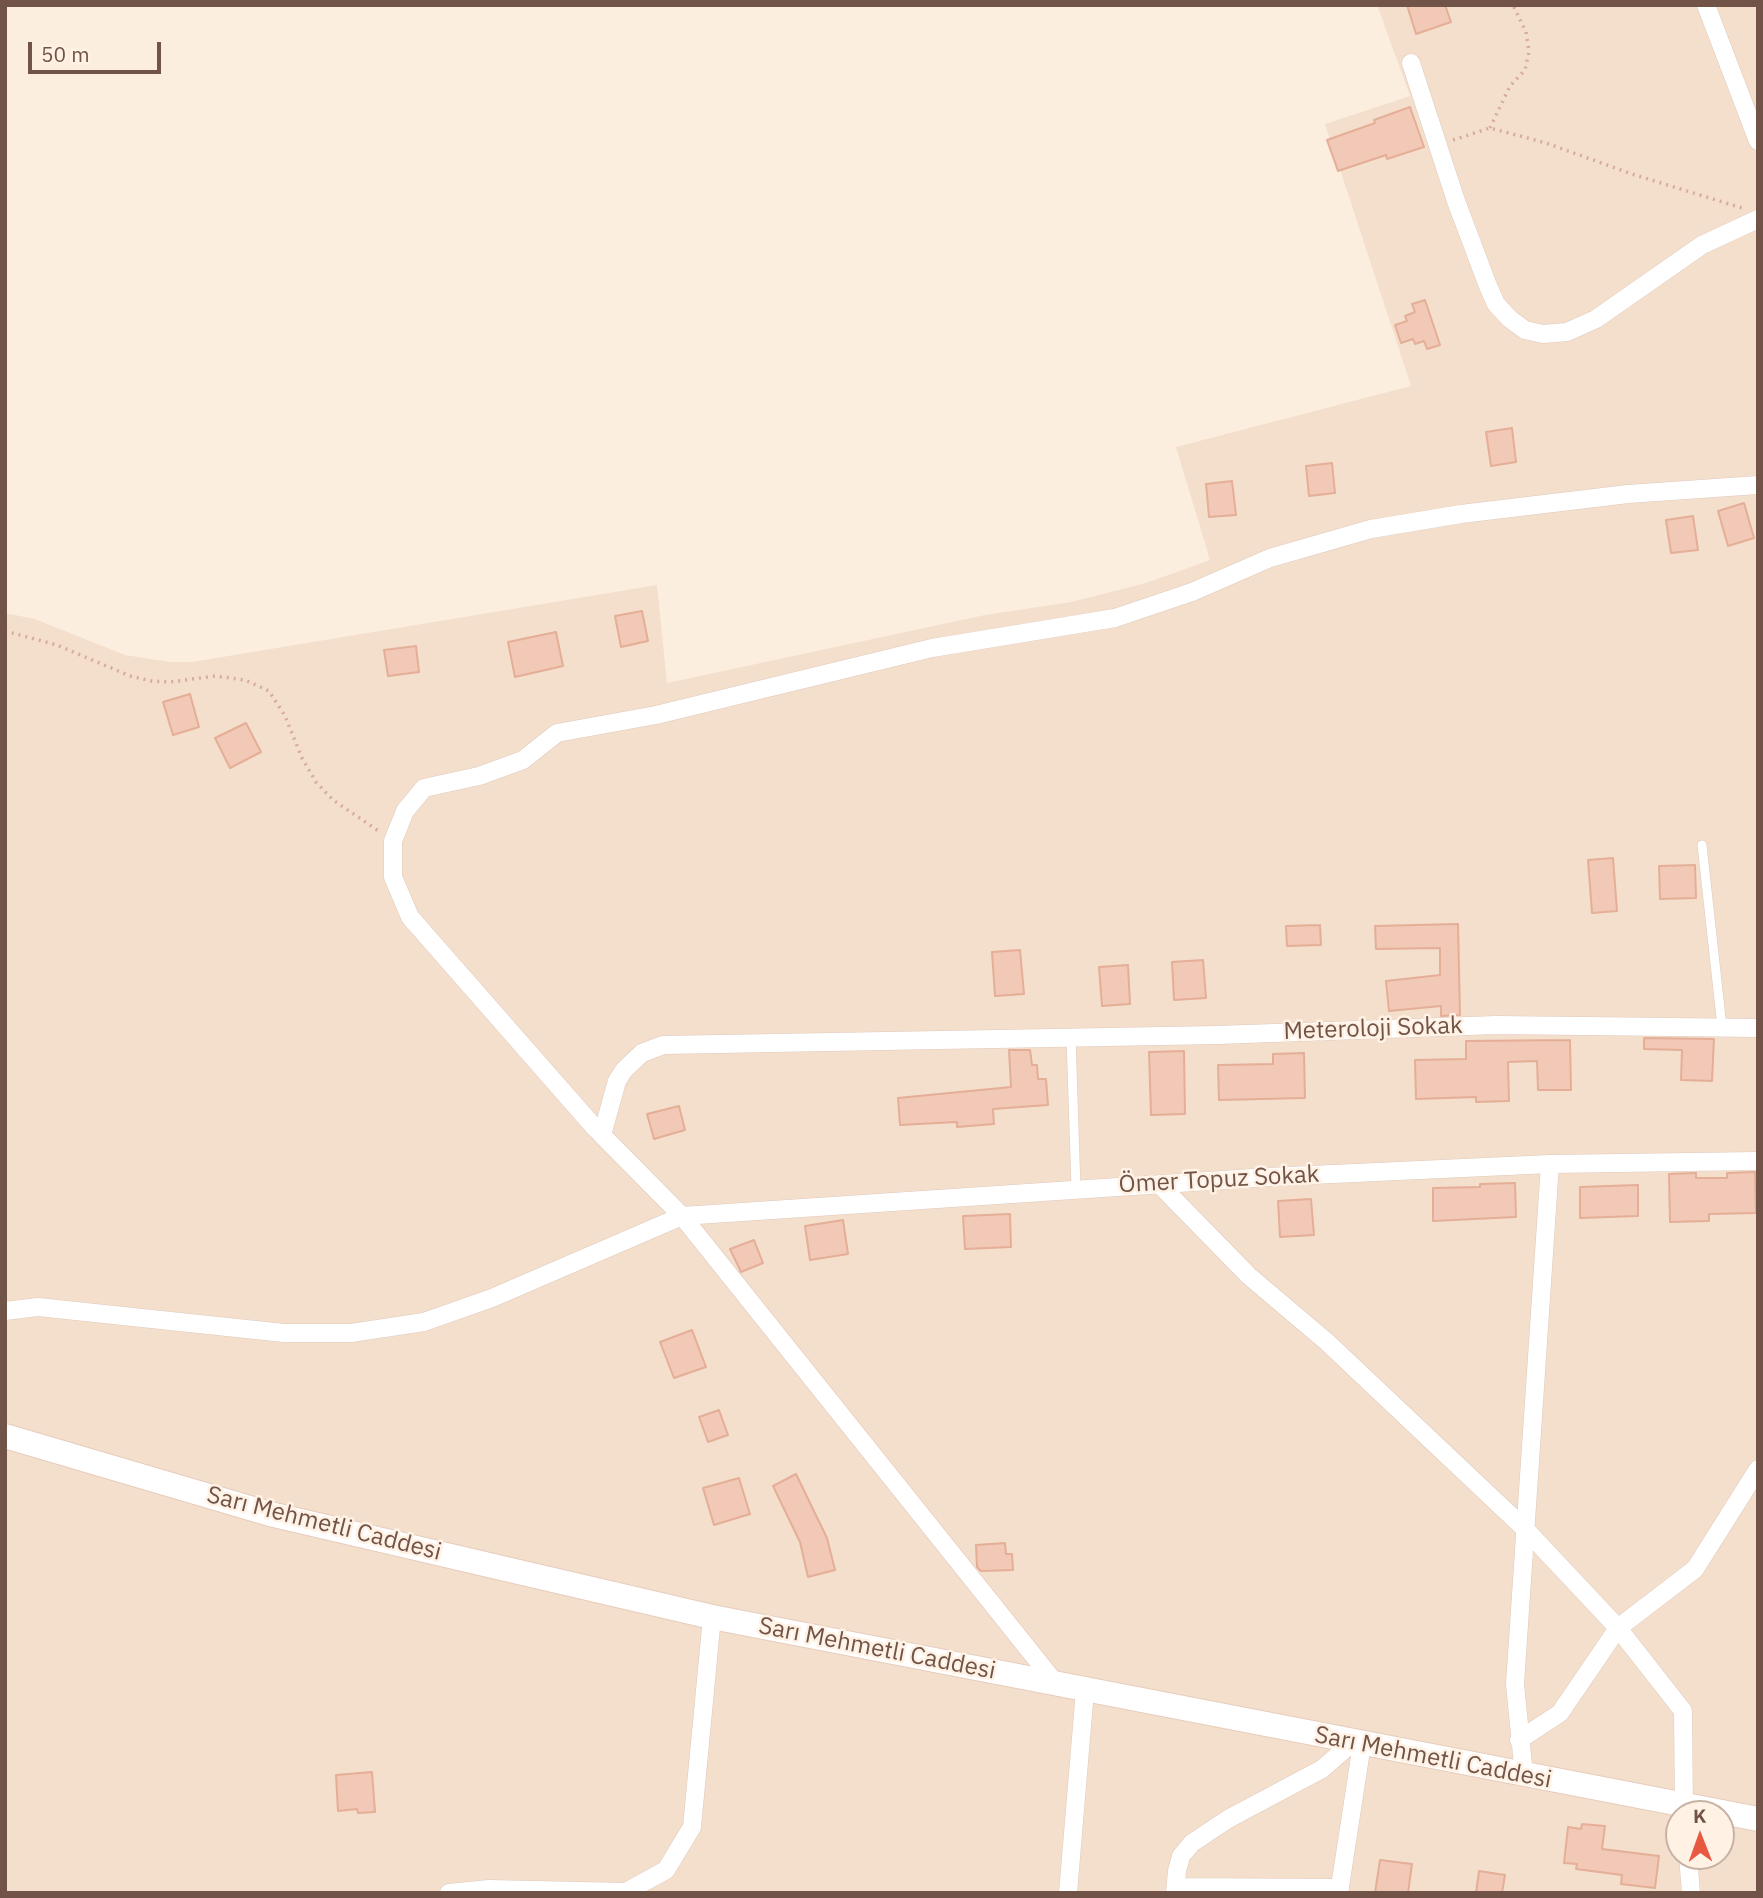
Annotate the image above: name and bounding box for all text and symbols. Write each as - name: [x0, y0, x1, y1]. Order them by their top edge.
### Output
- scale bar: [32, 28, 164, 72]
- text: 50 m: [41, 40, 90, 68]
- street label: Meteroloji Sokak: [1283, 1011, 1463, 1047]
- street label: Ömer Topuz Sokak: [1118, 1160, 1320, 1200]
- street label: Sarı Mehmetli Caddesi: [204, 1481, 444, 1567]
- street label: Sarı Mehmetli Caddesi: [756, 1612, 998, 1686]
- street label: Sarı Mehmetli Caddesi: [1312, 1721, 1554, 1795]
- north arrow: [1665, 1800, 1735, 1870]
- text: K: [1693, 1804, 1706, 1828]

